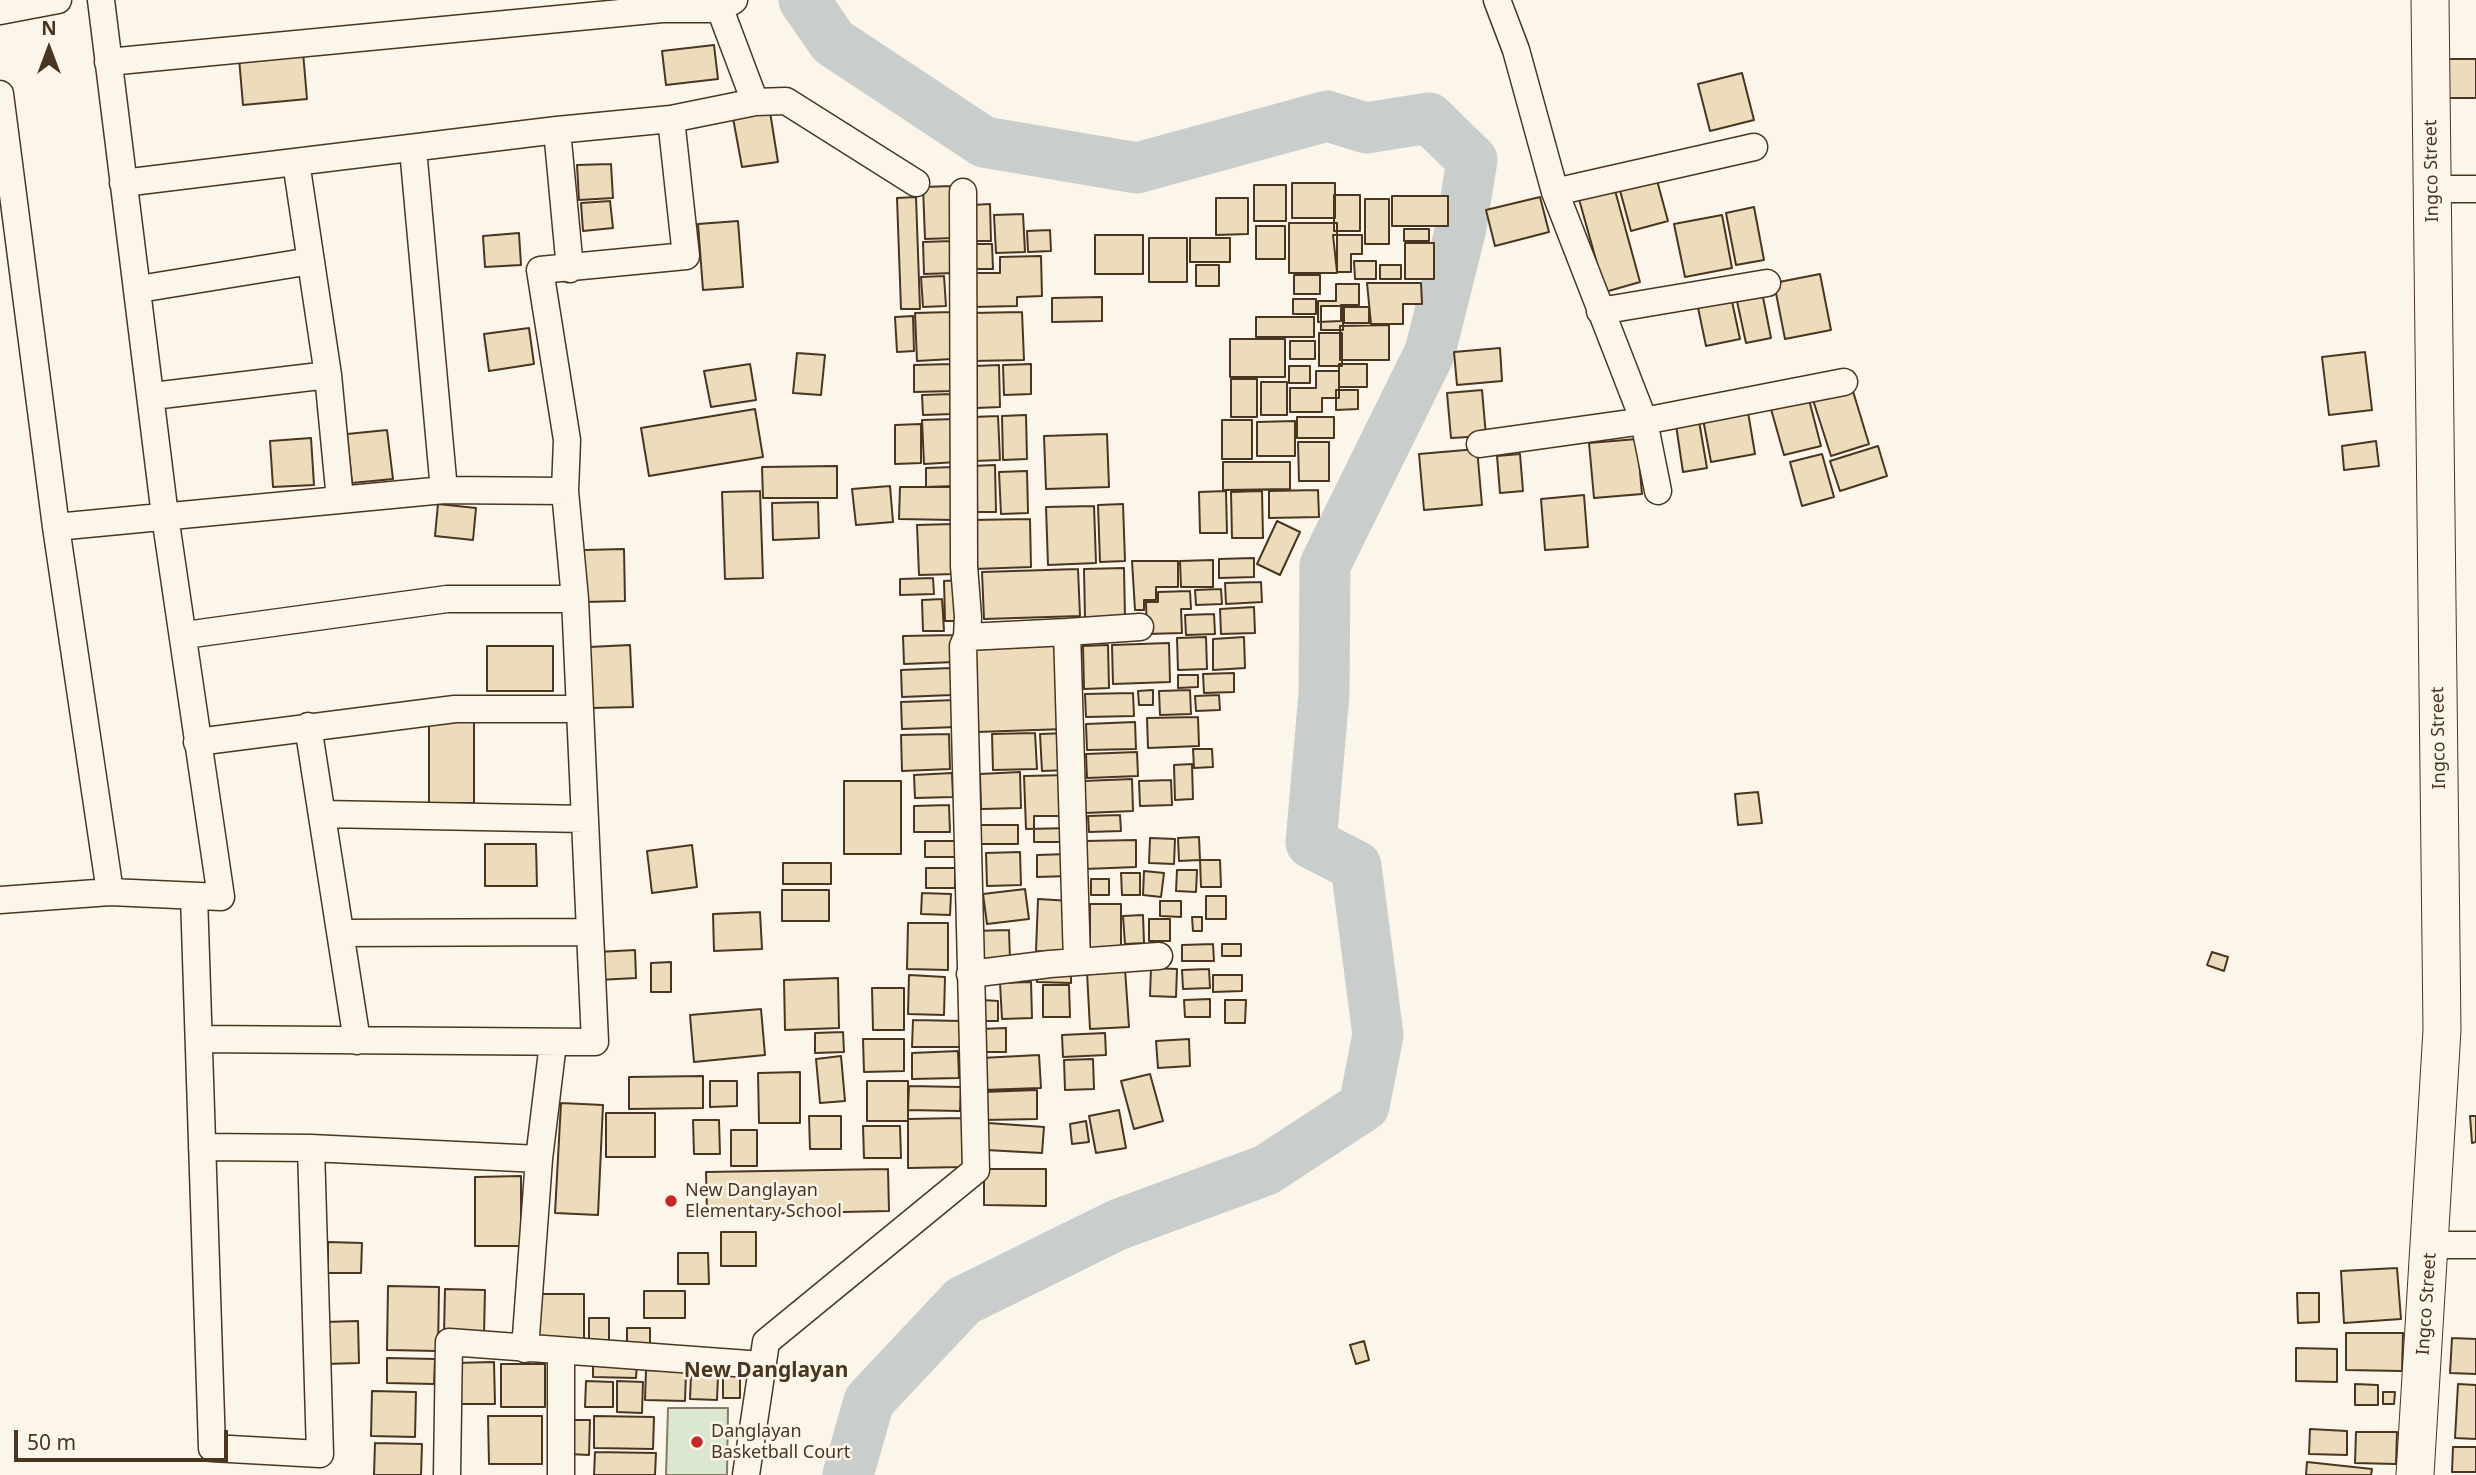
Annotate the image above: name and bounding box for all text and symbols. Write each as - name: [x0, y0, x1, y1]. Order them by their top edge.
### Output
- north arrow: [14, 14, 84, 84]
- text: N: [41, 15, 57, 41]
- street label: Ingco Street: [2420, 119, 2444, 223]
- street label: Ingco Street: [2427, 686, 2451, 790]
- place label: New Danglayan Elementary School: [685, 1180, 842, 1222]
- marker: New Danglayan Elementary School: [663, 1193, 679, 1209]
- street label: Ingco Street: [2413, 1252, 2441, 1356]
- district label: New Danglayan: [684, 1358, 848, 1384]
- scale bar: [18, 1416, 231, 1460]
- place label: Danglayan Basketball Court: [711, 1421, 850, 1464]
- text: 50 m: [27, 1428, 76, 1456]
- marker: Danglayan Basketball Court: [689, 1434, 705, 1450]

